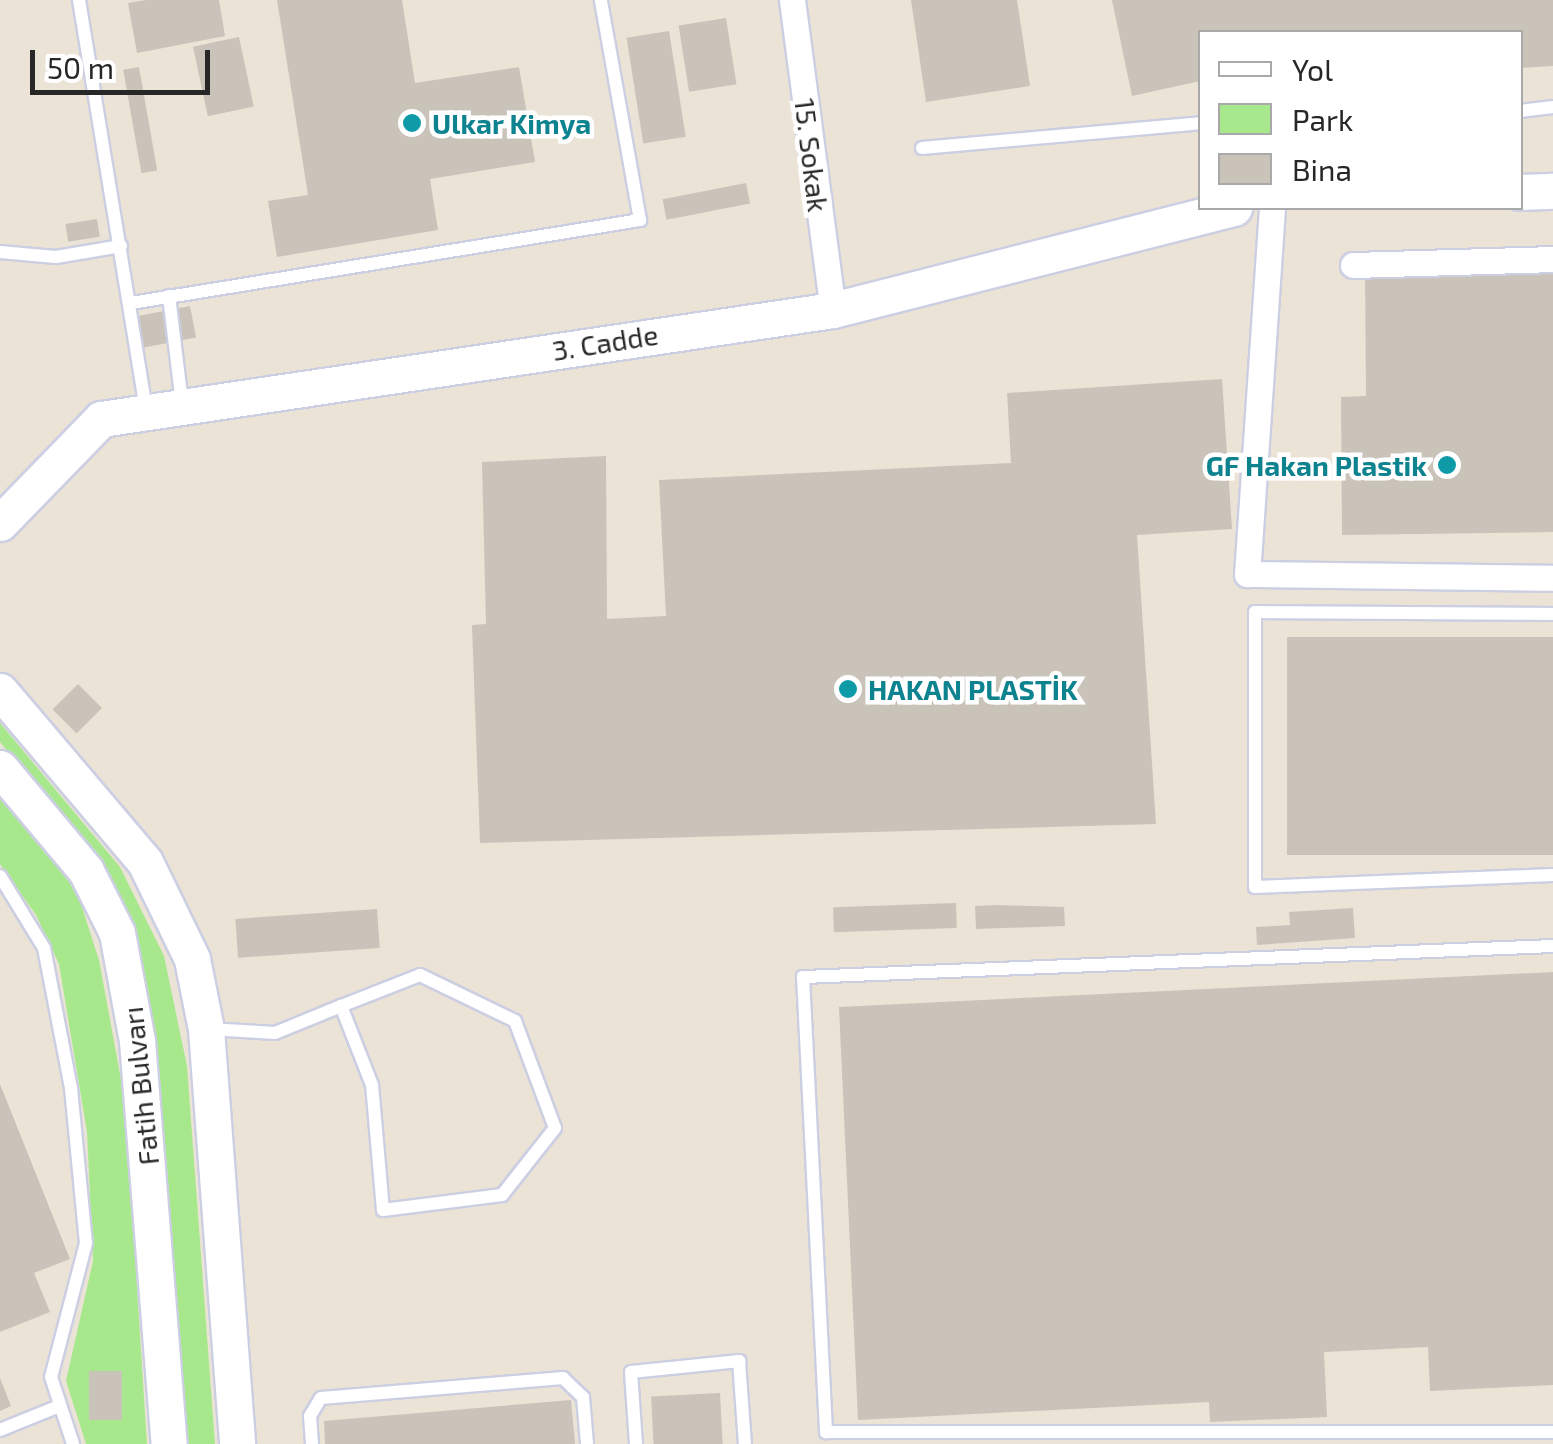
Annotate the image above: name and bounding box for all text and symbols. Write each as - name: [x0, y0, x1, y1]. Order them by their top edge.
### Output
- scale bar: [35, 30, 215, 92]
- legend: [1198, 30, 1523, 210]
- text: 50 m: [47, 49, 114, 85]
- text: Yol: [1292, 51, 1333, 87]
- street label: 15. Sokak: [788, 96, 836, 214]
- text: Park: [1292, 101, 1353, 137]
- place label: Ulkar Kimya: [432, 106, 592, 140]
- marker: Ulkar Kimya: [401, 112, 423, 134]
- text: Bina: [1292, 151, 1352, 187]
- street label: 3. Cadde: [550, 317, 660, 367]
- place label: GF Hakan Plastik: [1205, 448, 1427, 482]
- marker: GF Hakan Plastik: [1436, 454, 1458, 476]
- place label: HAKAN PLASTİK: [868, 672, 1078, 706]
- marker: HAKAN PLASTİK: [837, 678, 859, 700]
- street label: Fatih Bulvarı: [115, 1005, 165, 1167]

